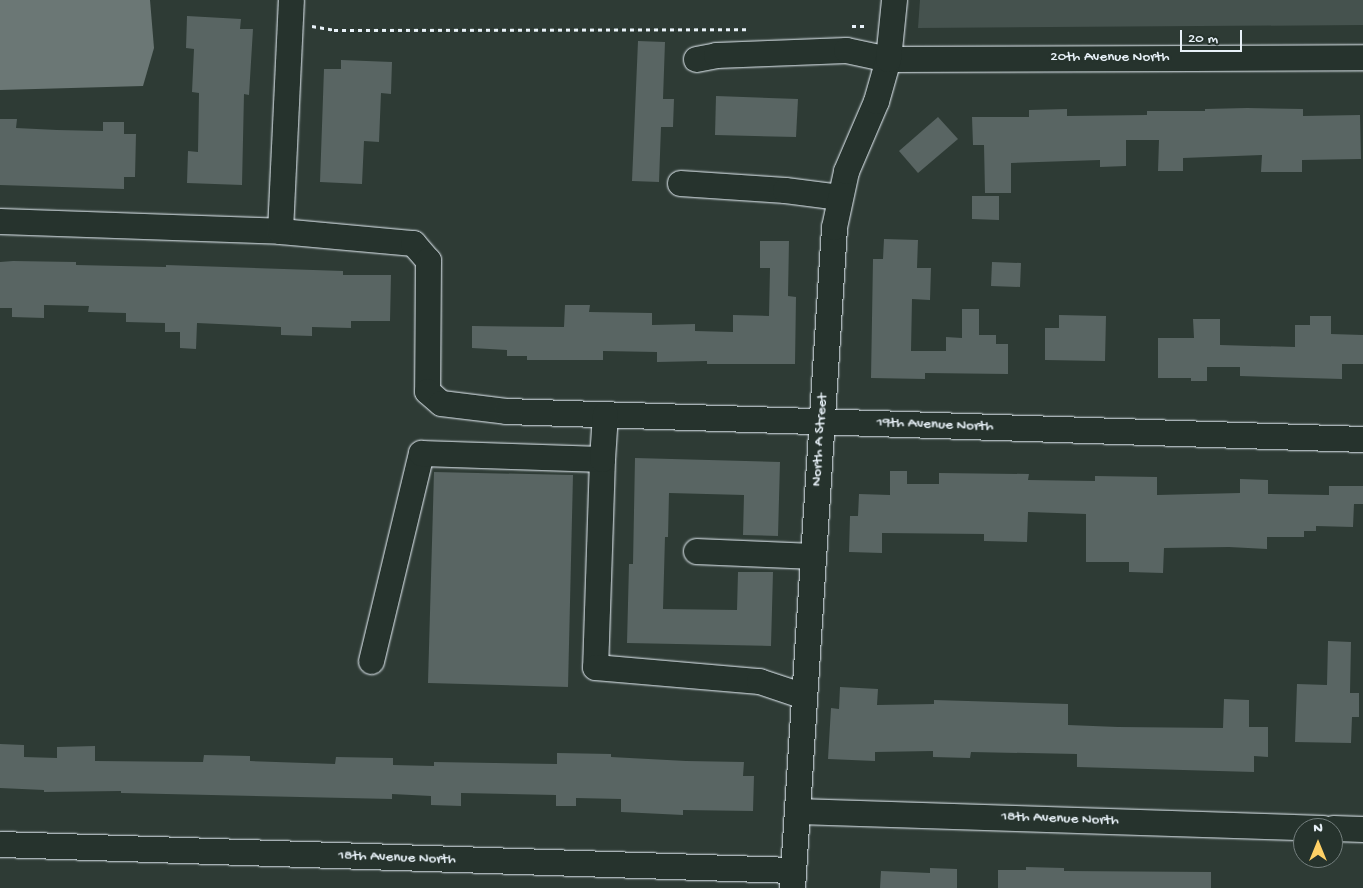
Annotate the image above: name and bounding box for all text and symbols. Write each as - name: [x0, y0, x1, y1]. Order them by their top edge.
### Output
- scale bar: [1183, 20, 1246, 52]
- text: 20 m: [1188, 30, 1218, 48]
- street label: 20th Avenue North: [1050, 49, 1170, 67]
- street label: North A Street: [808, 393, 832, 487]
- street label: 19th Avenue North: [876, 414, 994, 436]
- street label: 18th Avenue North: [1001, 808, 1119, 830]
- north arrow: [1293, 818, 1343, 868]
- text: N: [1313, 820, 1323, 837]
- street label: 18th Avenue North: [338, 847, 456, 869]

